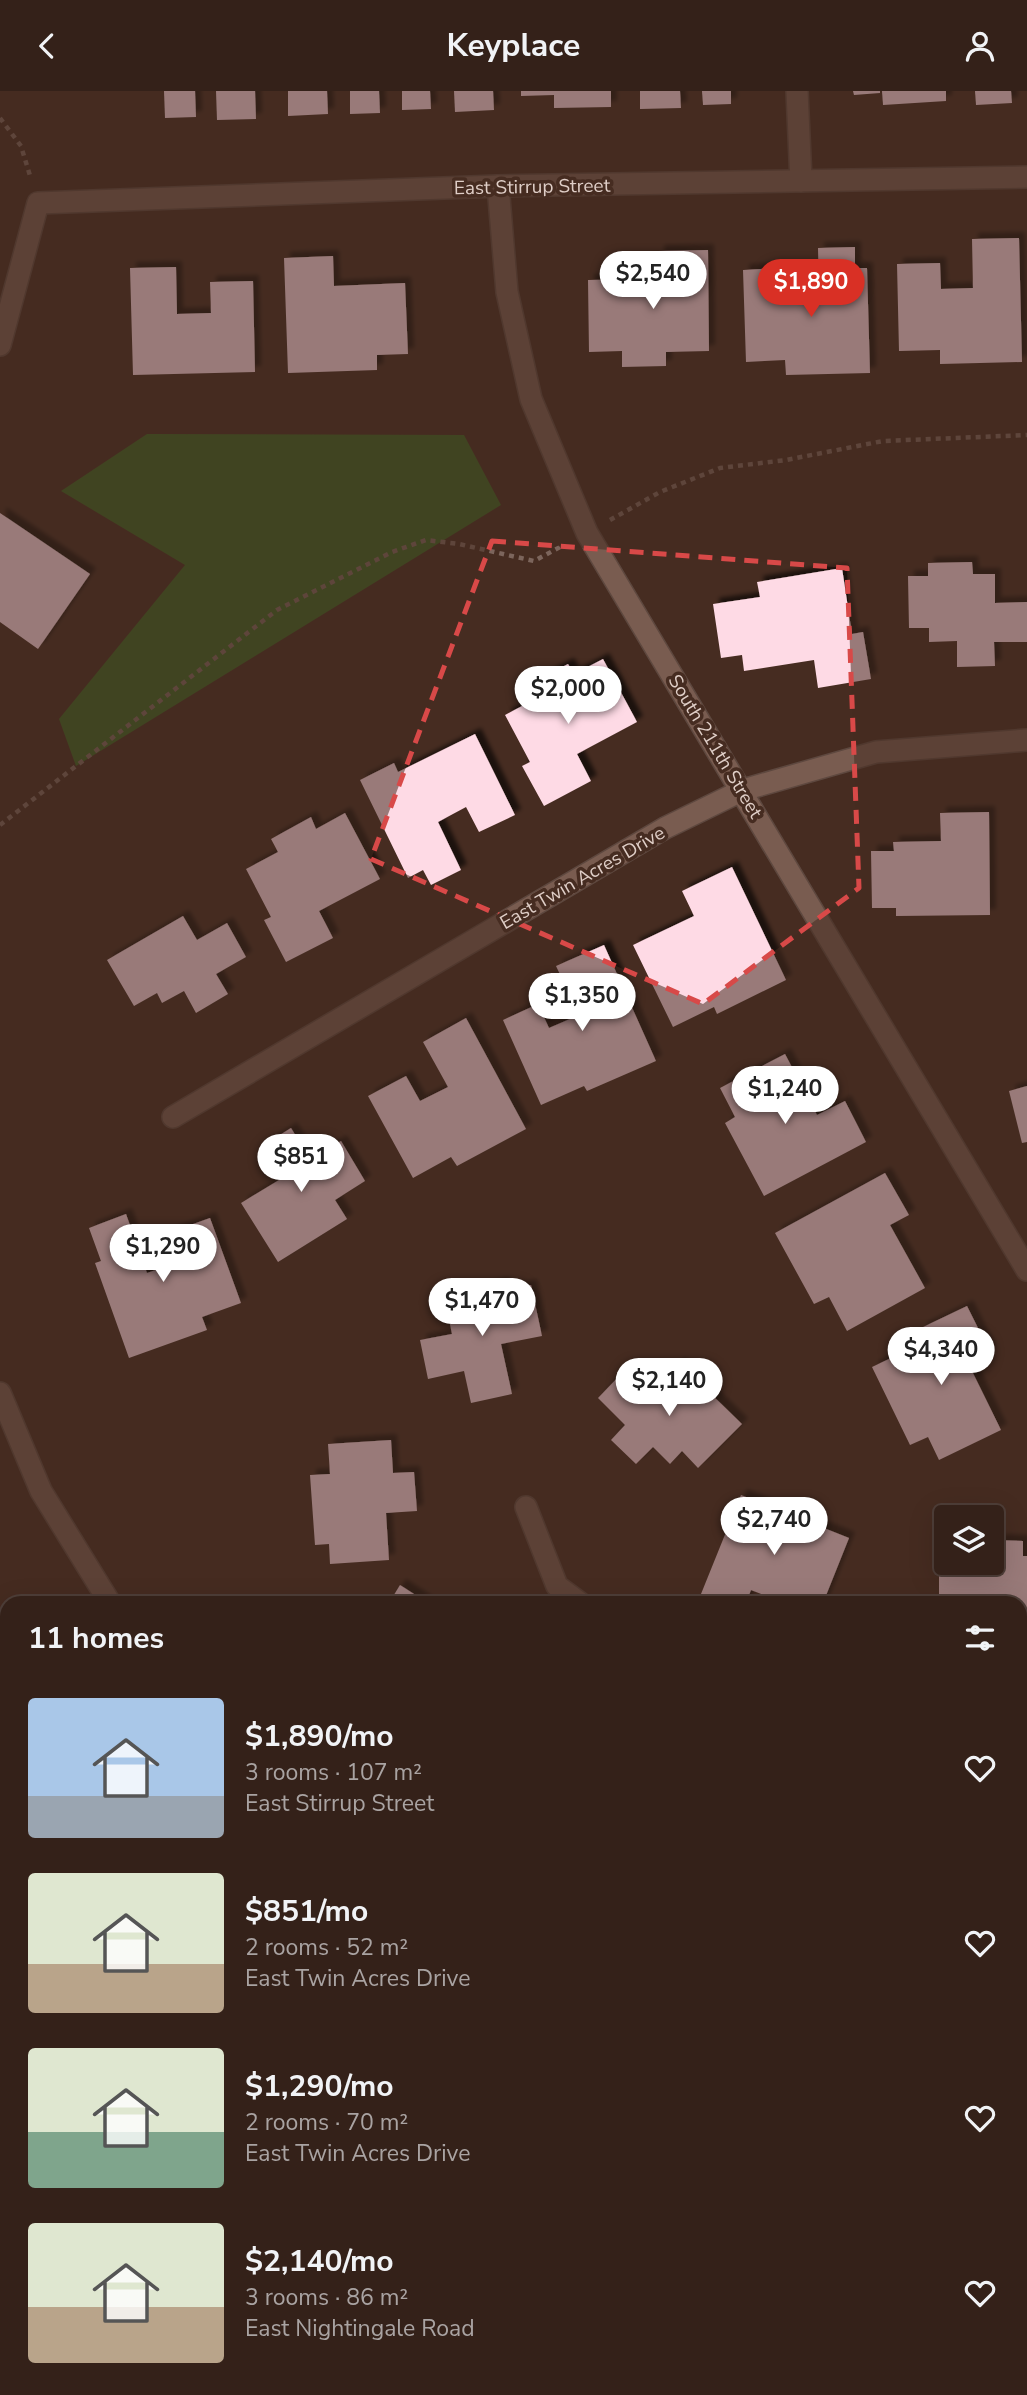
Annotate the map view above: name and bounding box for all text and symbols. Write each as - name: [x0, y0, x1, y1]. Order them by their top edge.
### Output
- text: Keyplace: [447, 24, 580, 67]
- icon: back: [28, 27, 66, 65]
- icon: person: [961, 27, 999, 65]
- street label: East Stirrup Street: [454, 173, 611, 201]
- pin: $2,540: [596, 251, 710, 311]
- text: $2,540: [616, 258, 690, 289]
- pin: $1,890: [754, 259, 868, 319]
- text: $1,890: [774, 266, 848, 297]
- pin: $2,000: [511, 667, 625, 726]
- street label: South 211th Street: [662, 670, 769, 824]
- text: $2,000: [531, 673, 605, 704]
- street label: East Twin Acres Drive: [495, 820, 670, 936]
- pin: $1,350: [525, 974, 639, 1033]
- text: $1,350: [545, 980, 619, 1011]
- pin: $1,240: [728, 1067, 842, 1126]
- text: $1,240: [748, 1073, 822, 1104]
- pin: $851: [260, 1135, 342, 1194]
- text: $851: [273, 1141, 329, 1172]
- pin: $1,290: [106, 1225, 220, 1284]
- text: $1,290: [126, 1231, 200, 1262]
- pin: $1,470: [425, 1279, 539, 1338]
- text: $1,470: [445, 1285, 519, 1316]
- pin: $4,340: [884, 1327, 998, 1387]
- text: $4,340: [904, 1334, 978, 1365]
- pin: $2,140: [612, 1359, 726, 1418]
- text: $2,140: [632, 1365, 706, 1396]
- pin: $2,740: [717, 1497, 831, 1557]
- text: $2,740: [737, 1504, 811, 1535]
- map controls: [934, 1505, 1004, 1575]
- button: layers: [934, 1505, 1004, 1575]
- text: 11 homes: [28, 1618, 164, 1659]
- icon: filters: [961, 1619, 999, 1657]
- text: $1,890/mo: [245, 1716, 394, 1757]
- icon: home: [84, 1726, 168, 1810]
- icon: heart: [961, 1749, 999, 1787]
- text: 3 rooms · 107 m²: [245, 1757, 422, 1788]
- text: East Stirrup Street: [245, 1788, 434, 1819]
- text: $851/mo: [245, 1891, 368, 1932]
- icon: home: [84, 1901, 168, 1985]
- icon: heart: [961, 1924, 999, 1962]
- text: 2 rooms · 52 m²: [245, 1932, 408, 1963]
- text: East Twin Acres Drive: [245, 1963, 470, 1994]
- text: $1,290/mo: [245, 2066, 394, 2107]
- icon: home: [84, 2076, 168, 2160]
- icon: heart: [961, 2099, 999, 2137]
- text: 2 rooms · 70 m²: [245, 2107, 408, 2138]
- text: East Twin Acres Drive: [245, 2138, 470, 2169]
- text: $2,140/mo: [245, 2241, 394, 2282]
- icon: home: [84, 2251, 168, 2335]
- icon: heart: [961, 2274, 999, 2312]
- text: 3 rooms · 86 m²: [245, 2282, 408, 2313]
- text: East Nightingale Road: [245, 2313, 475, 2344]

